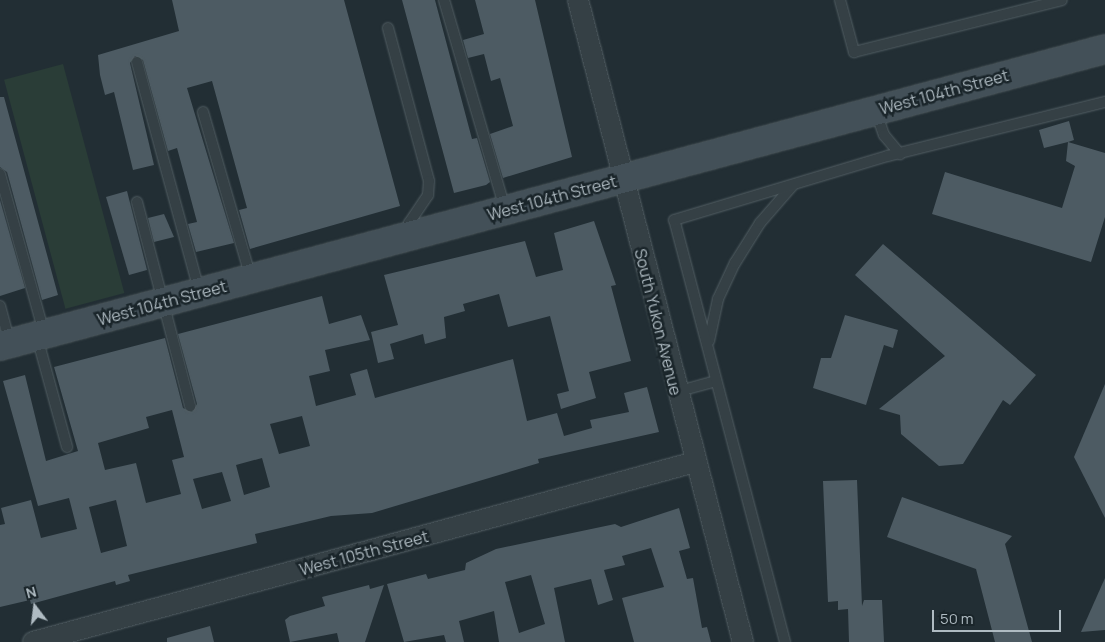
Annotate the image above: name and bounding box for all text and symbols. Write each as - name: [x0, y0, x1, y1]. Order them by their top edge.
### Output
- street label: West 104th Street: [877, 66, 1011, 118]
- street label: West 104th Street: [485, 172, 619, 224]
- street label: South Yukon Avenue: [630, 247, 686, 397]
- street label: West 104th Street: [95, 277, 229, 329]
- street label: West 105th Street: [297, 527, 431, 579]
- north arrow: [10, 582, 60, 632]
- text: N: [24, 582, 38, 603]
- scale bar: [935, 600, 1064, 632]
- text: 50 m: [940, 608, 974, 629]

